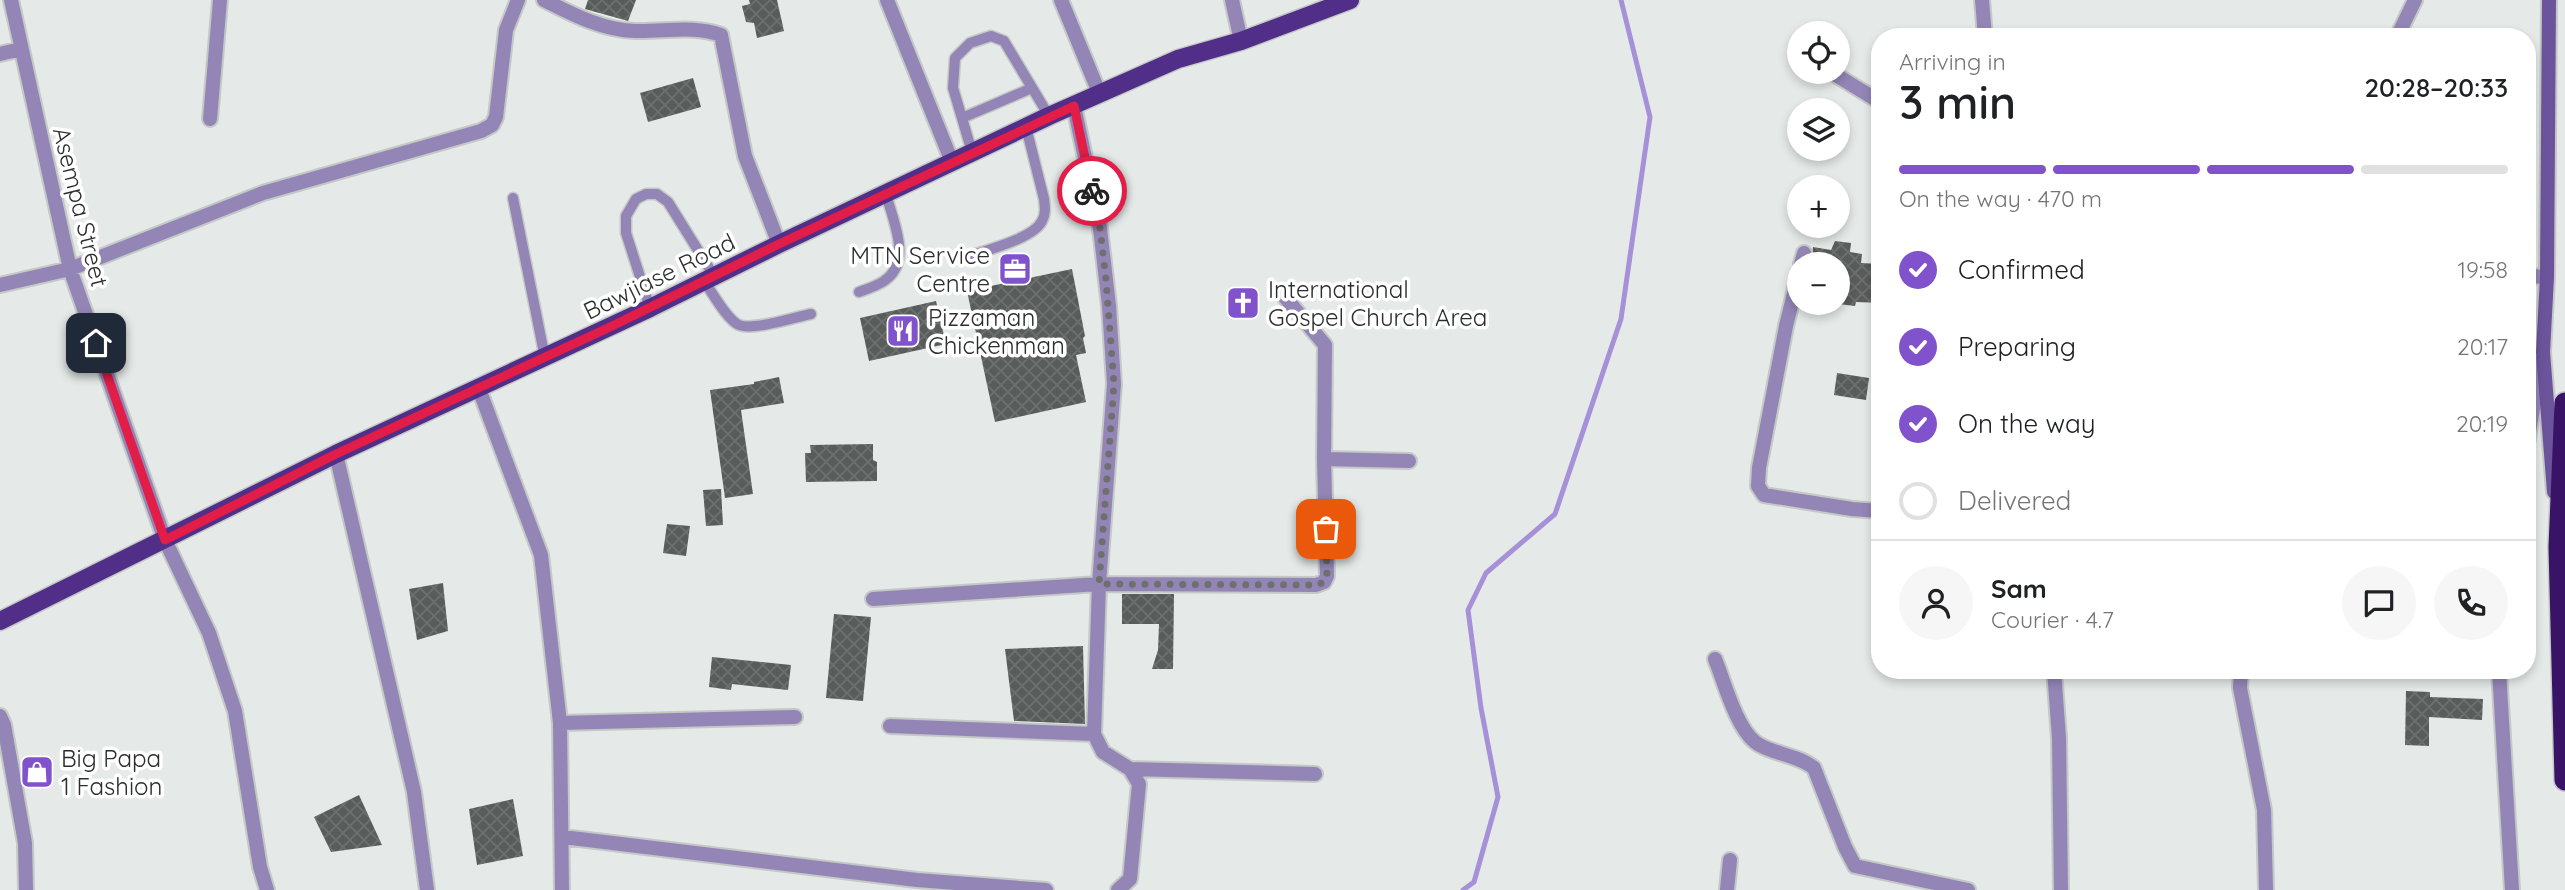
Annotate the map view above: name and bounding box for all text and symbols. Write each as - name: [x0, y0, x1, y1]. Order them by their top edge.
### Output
- map controls: [1787, 21, 1850, 315]
- button: locate: [1787, 21, 1850, 84]
- text: Arriving in: [1899, 47, 2006, 76]
- text: 20:28–20:33: [2364, 71, 2508, 104]
- text: 3 min: [1899, 73, 2016, 131]
- button: layers: [1787, 98, 1850, 161]
- street label: Asempa Street: [47, 124, 115, 290]
- courier: [1057, 156, 1127, 226]
- icon: bike: [1073, 172, 1111, 210]
- button: +: [1787, 175, 1850, 238]
- text: On the way · 470 m: [1899, 184, 2102, 213]
- street label: Bawjiase Road: [578, 226, 740, 326]
- place label: MTN Service Centre: [850, 240, 990, 298]
- office icon: MTN Service Centre: [996, 250, 1034, 288]
- icon: check: [1899, 251, 1937, 289]
- button: −: [1787, 252, 1850, 315]
- text: Confirmed: [1958, 253, 2085, 286]
- text: 19:58: [2457, 255, 2508, 284]
- place label: International Gospel Church Area: [1268, 274, 1487, 332]
- church icon: International Gospel Church Area: [1224, 284, 1262, 322]
- place label: Pizzaman Chickenman: [928, 302, 1065, 360]
- restaurant icon: Pizzaman Chickenman: [884, 312, 922, 350]
- pin: [66, 313, 126, 373]
- icon: home: [77, 324, 115, 362]
- icon: check: [1899, 328, 1937, 366]
- text: Preparing: [1958, 330, 2076, 363]
- text: 20:17: [2457, 332, 2508, 361]
- icon: check: [1899, 405, 1937, 443]
- text: On the way: [1958, 407, 2096, 440]
- text: 20:19: [2456, 409, 2508, 438]
- text: Delivered: [1958, 484, 2071, 517]
- pin: [1296, 499, 1356, 559]
- icon: bag: [1307, 510, 1345, 548]
- button: person: [1899, 566, 1973, 640]
- button: chat: [2342, 566, 2416, 640]
- button: phone: [2434, 566, 2508, 640]
- text: Sam: [1991, 572, 2047, 605]
- text: Courier · 4.7: [1991, 605, 2114, 634]
- place label: Big Papa 1 Fashion: [61, 743, 162, 801]
- shop icon: Big Papa 1 Fashion: [18, 753, 56, 791]

